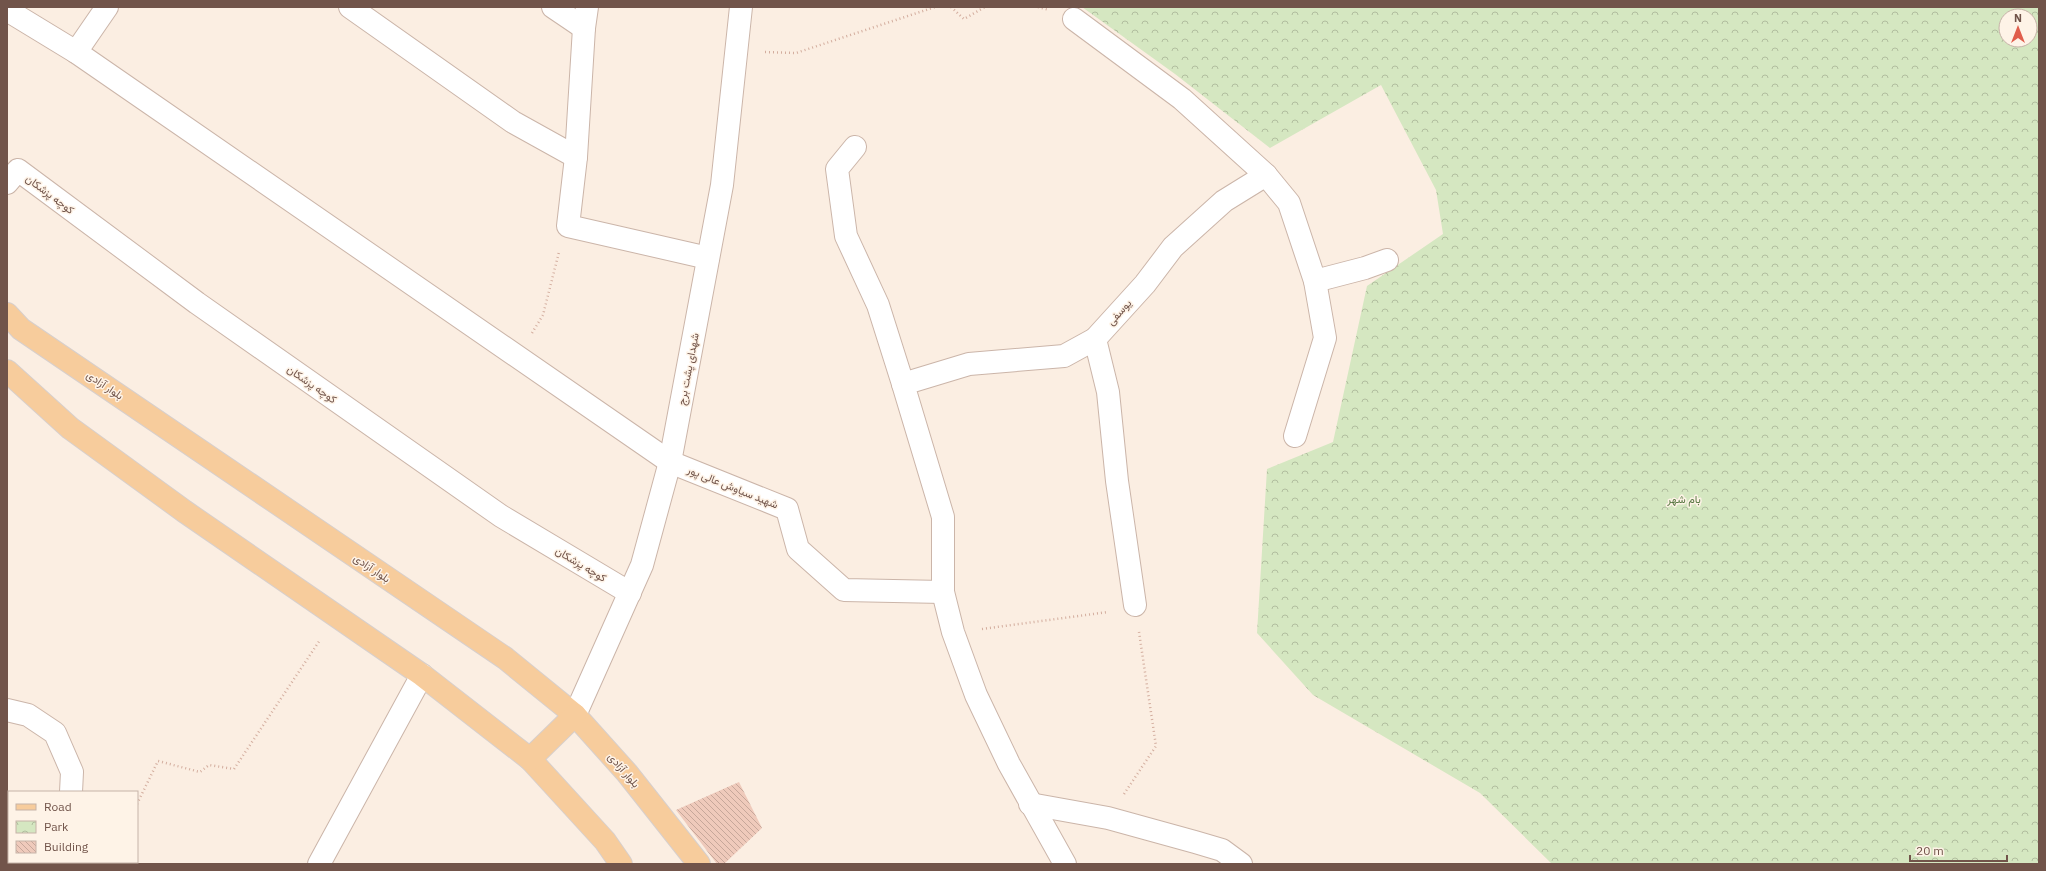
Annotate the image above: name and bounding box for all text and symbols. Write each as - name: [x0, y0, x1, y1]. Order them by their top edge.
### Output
- north arrow: [1998, 8, 2038, 48]
- text: N: [2014, 11, 2022, 25]
- street label: کوچه پزشکان: [22, 171, 77, 218]
- street label: یوسفی: [1104, 296, 1134, 328]
- street label: شهدای پشت برج: [674, 331, 703, 407]
- street label: کوچه پزشکان: [284, 362, 340, 407]
- street label: بلوار آزادی: [84, 368, 126, 402]
- street label: شهید سیاوش عالی پور: [684, 462, 781, 513]
- park label: بام شهر: [1666, 492, 1701, 507]
- street label: کوچه پزشکان: [552, 543, 609, 586]
- street label: بلوار آزادی: [351, 551, 393, 585]
- street label: بلوار آزادی: [605, 750, 643, 790]
- legend: [8, 791, 138, 863]
- text: Road: [44, 799, 72, 814]
- text: Park: [44, 819, 69, 834]
- scale bar: [1910, 837, 2007, 863]
- text: Building: [44, 839, 89, 854]
- text: 20 m: [1916, 843, 1944, 858]

